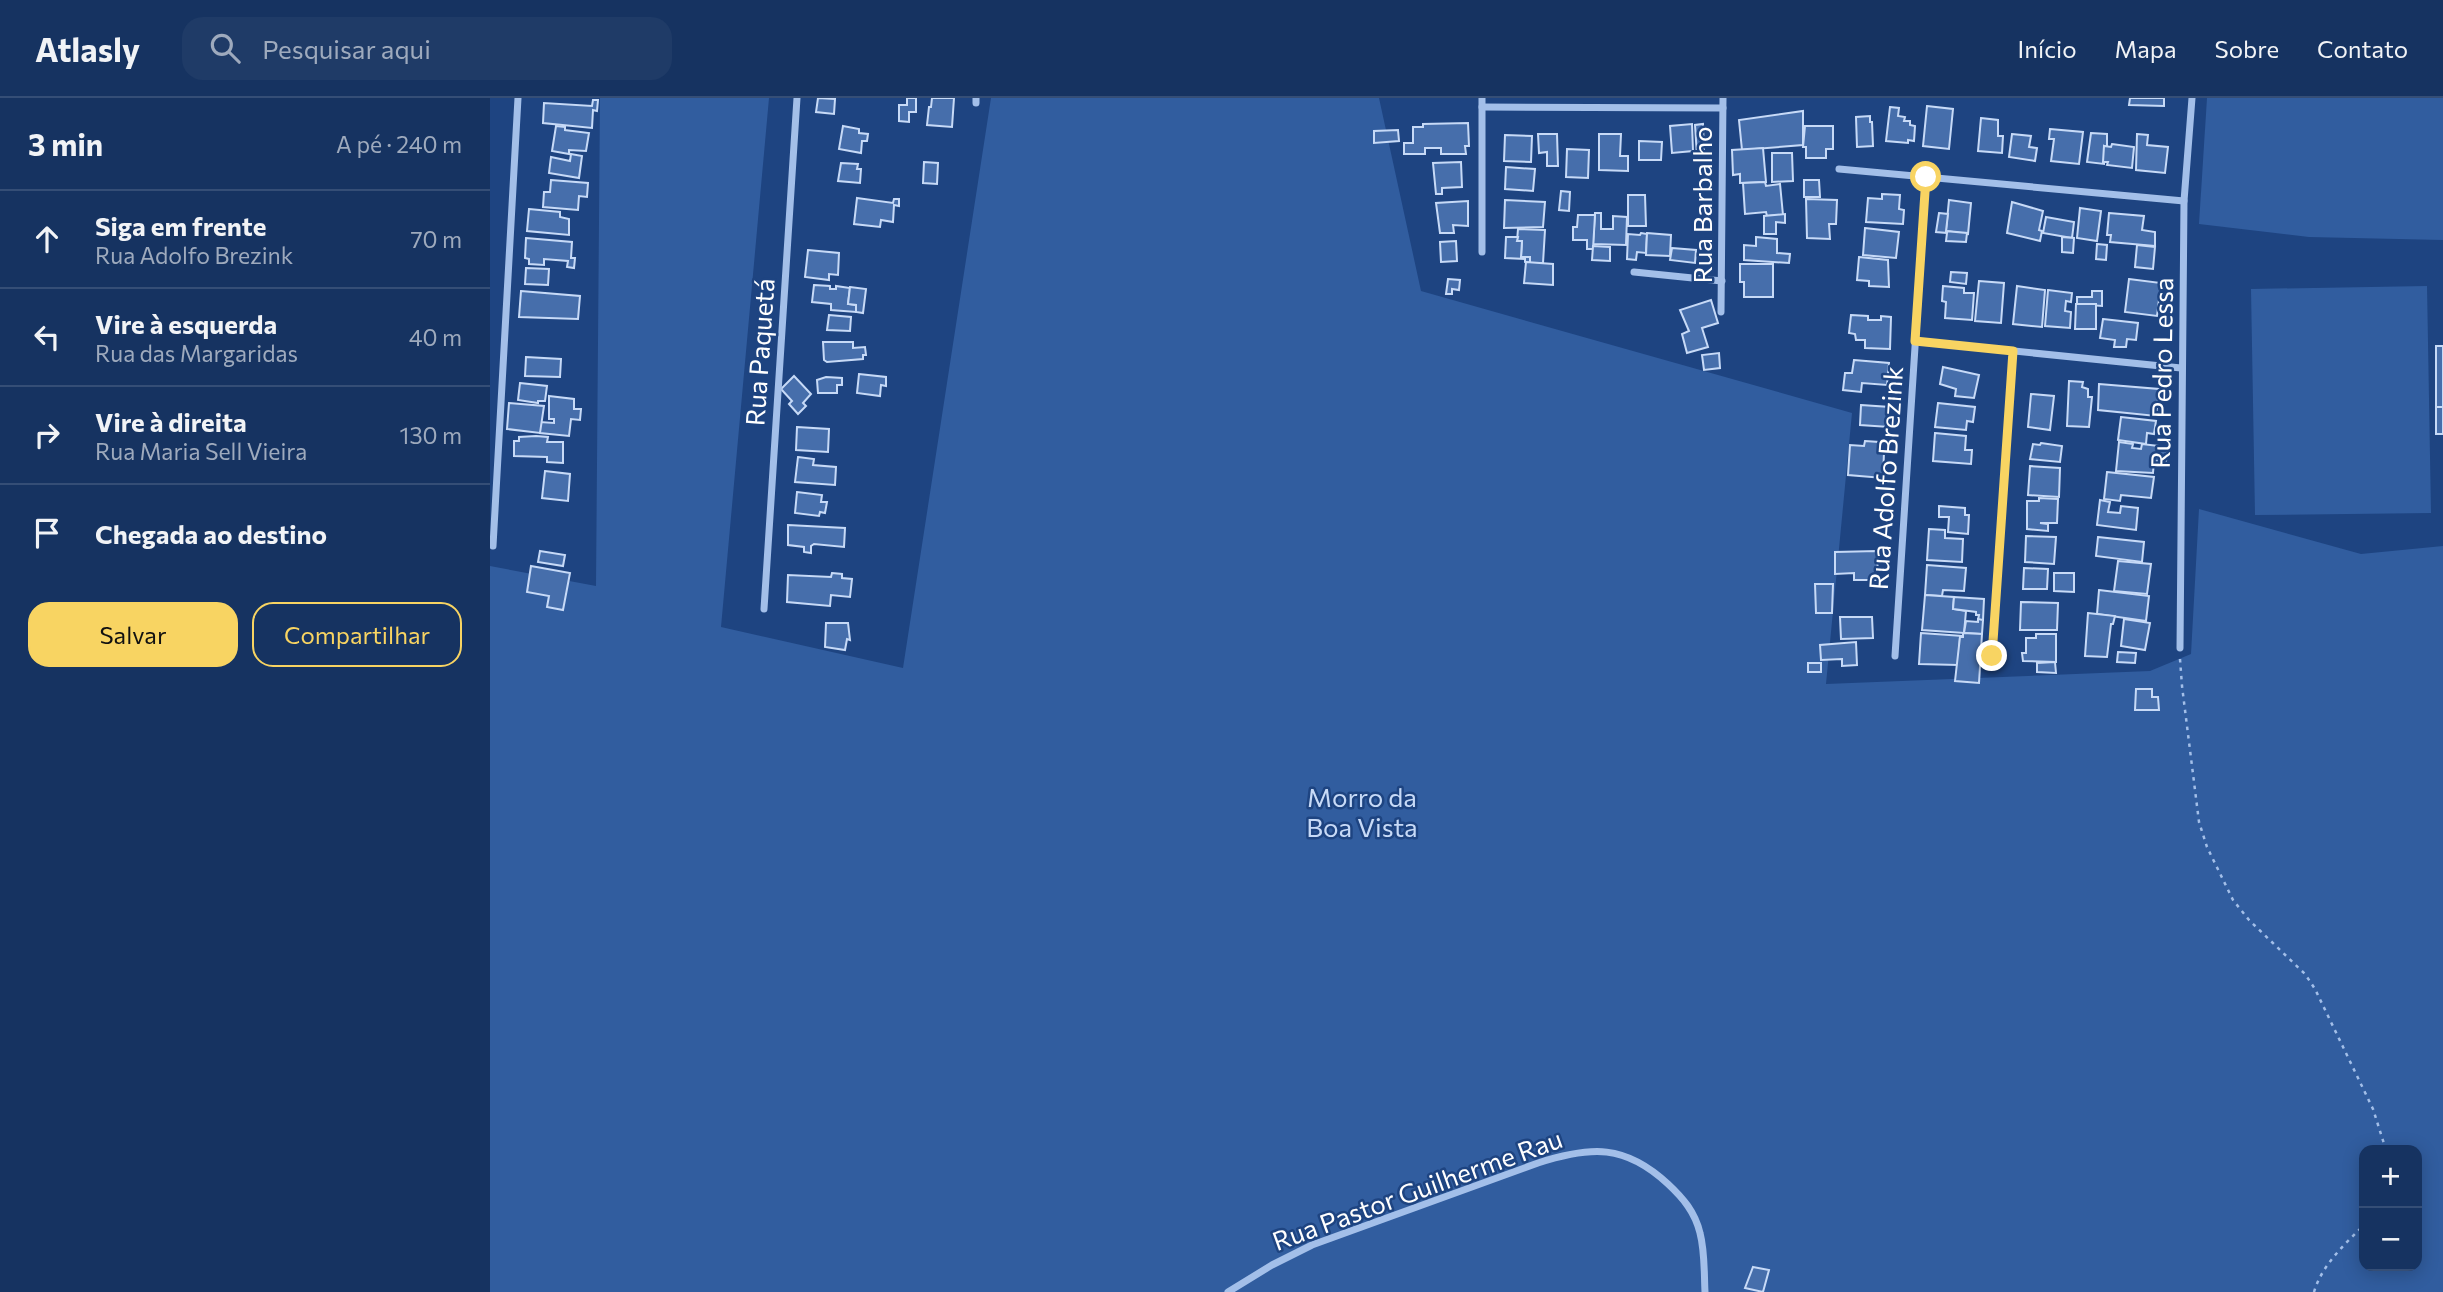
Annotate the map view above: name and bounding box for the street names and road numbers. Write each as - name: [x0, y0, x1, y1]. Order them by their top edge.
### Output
- street label: Rua Barbalho: [1686, 126, 1717, 284]
- street label: Rua Paquetá: [738, 277, 780, 427]
- street label: Rua Pedro Lessa: [2144, 277, 2178, 469]
- street label: Rua Adolfo Brezink: [1862, 365, 1908, 591]
- street label: Rua Pastor Guilherme Rau: [1268, 1122, 1566, 1256]

